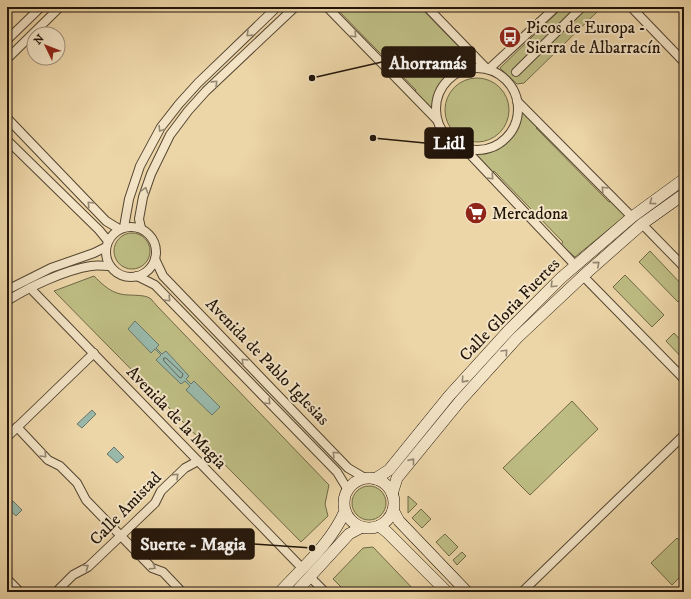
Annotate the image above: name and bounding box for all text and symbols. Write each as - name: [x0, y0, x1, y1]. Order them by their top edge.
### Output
- place label: Picos de Europa - Sierra de Albarracín: [526, 17, 661, 59]
- bus stop icon: Picos de Europa - Sierra de Albarracín: [497, 24, 523, 50]
- north arrow: [26, 26, 66, 66]
- one-way arrow: [246, 29, 254, 37]
- one-way arrow: [349, 30, 357, 38]
- text: N: [31, 32, 48, 48]
- callout: Ahorramás: [382, 47, 475, 77]
- text: Ahorramás: [388, 53, 467, 75]
- one-way arrow: [210, 80, 218, 88]
- one-way arrow: [158, 124, 165, 131]
- callout: Lidl: [425, 128, 473, 158]
- text: Lidl: [433, 133, 466, 155]
- one-way arrow: [486, 172, 494, 180]
- one-way arrow: [601, 186, 609, 194]
- one-way arrow: [140, 187, 149, 194]
- one-way arrow: [650, 197, 657, 204]
- supermarket icon: Mercadona: [463, 200, 489, 226]
- one-way arrow: [87, 201, 95, 209]
- place label: Mercadona: [492, 203, 569, 225]
- street label: Calle Gloria Fuertes: [455, 253, 565, 366]
- one-way arrow: [592, 261, 600, 268]
- one-way arrow: [550, 280, 558, 288]
- street label: Avenida de Pablo Iglesias: [201, 293, 334, 430]
- one-way arrow: [163, 294, 171, 302]
- one-way arrow: [501, 349, 508, 356]
- one-way arrow: [242, 358, 249, 366]
- street label: Avenida de la Magia: [121, 361, 232, 475]
- one-way arrow: [461, 375, 468, 383]
- one-way arrow: [264, 397, 271, 405]
- one-way arrow: [39, 450, 47, 458]
- one-way arrow: [332, 451, 340, 459]
- one-way arrow: [407, 458, 414, 465]
- street label: Calle Amistad: [85, 467, 167, 550]
- one-way arrow: [172, 474, 179, 481]
- callout: Suerte - Magia: [132, 529, 254, 559]
- text: Suerte - Magia: [140, 534, 246, 556]
- one-way arrow: [149, 563, 156, 570]
- one-way arrow: [82, 565, 89, 572]

